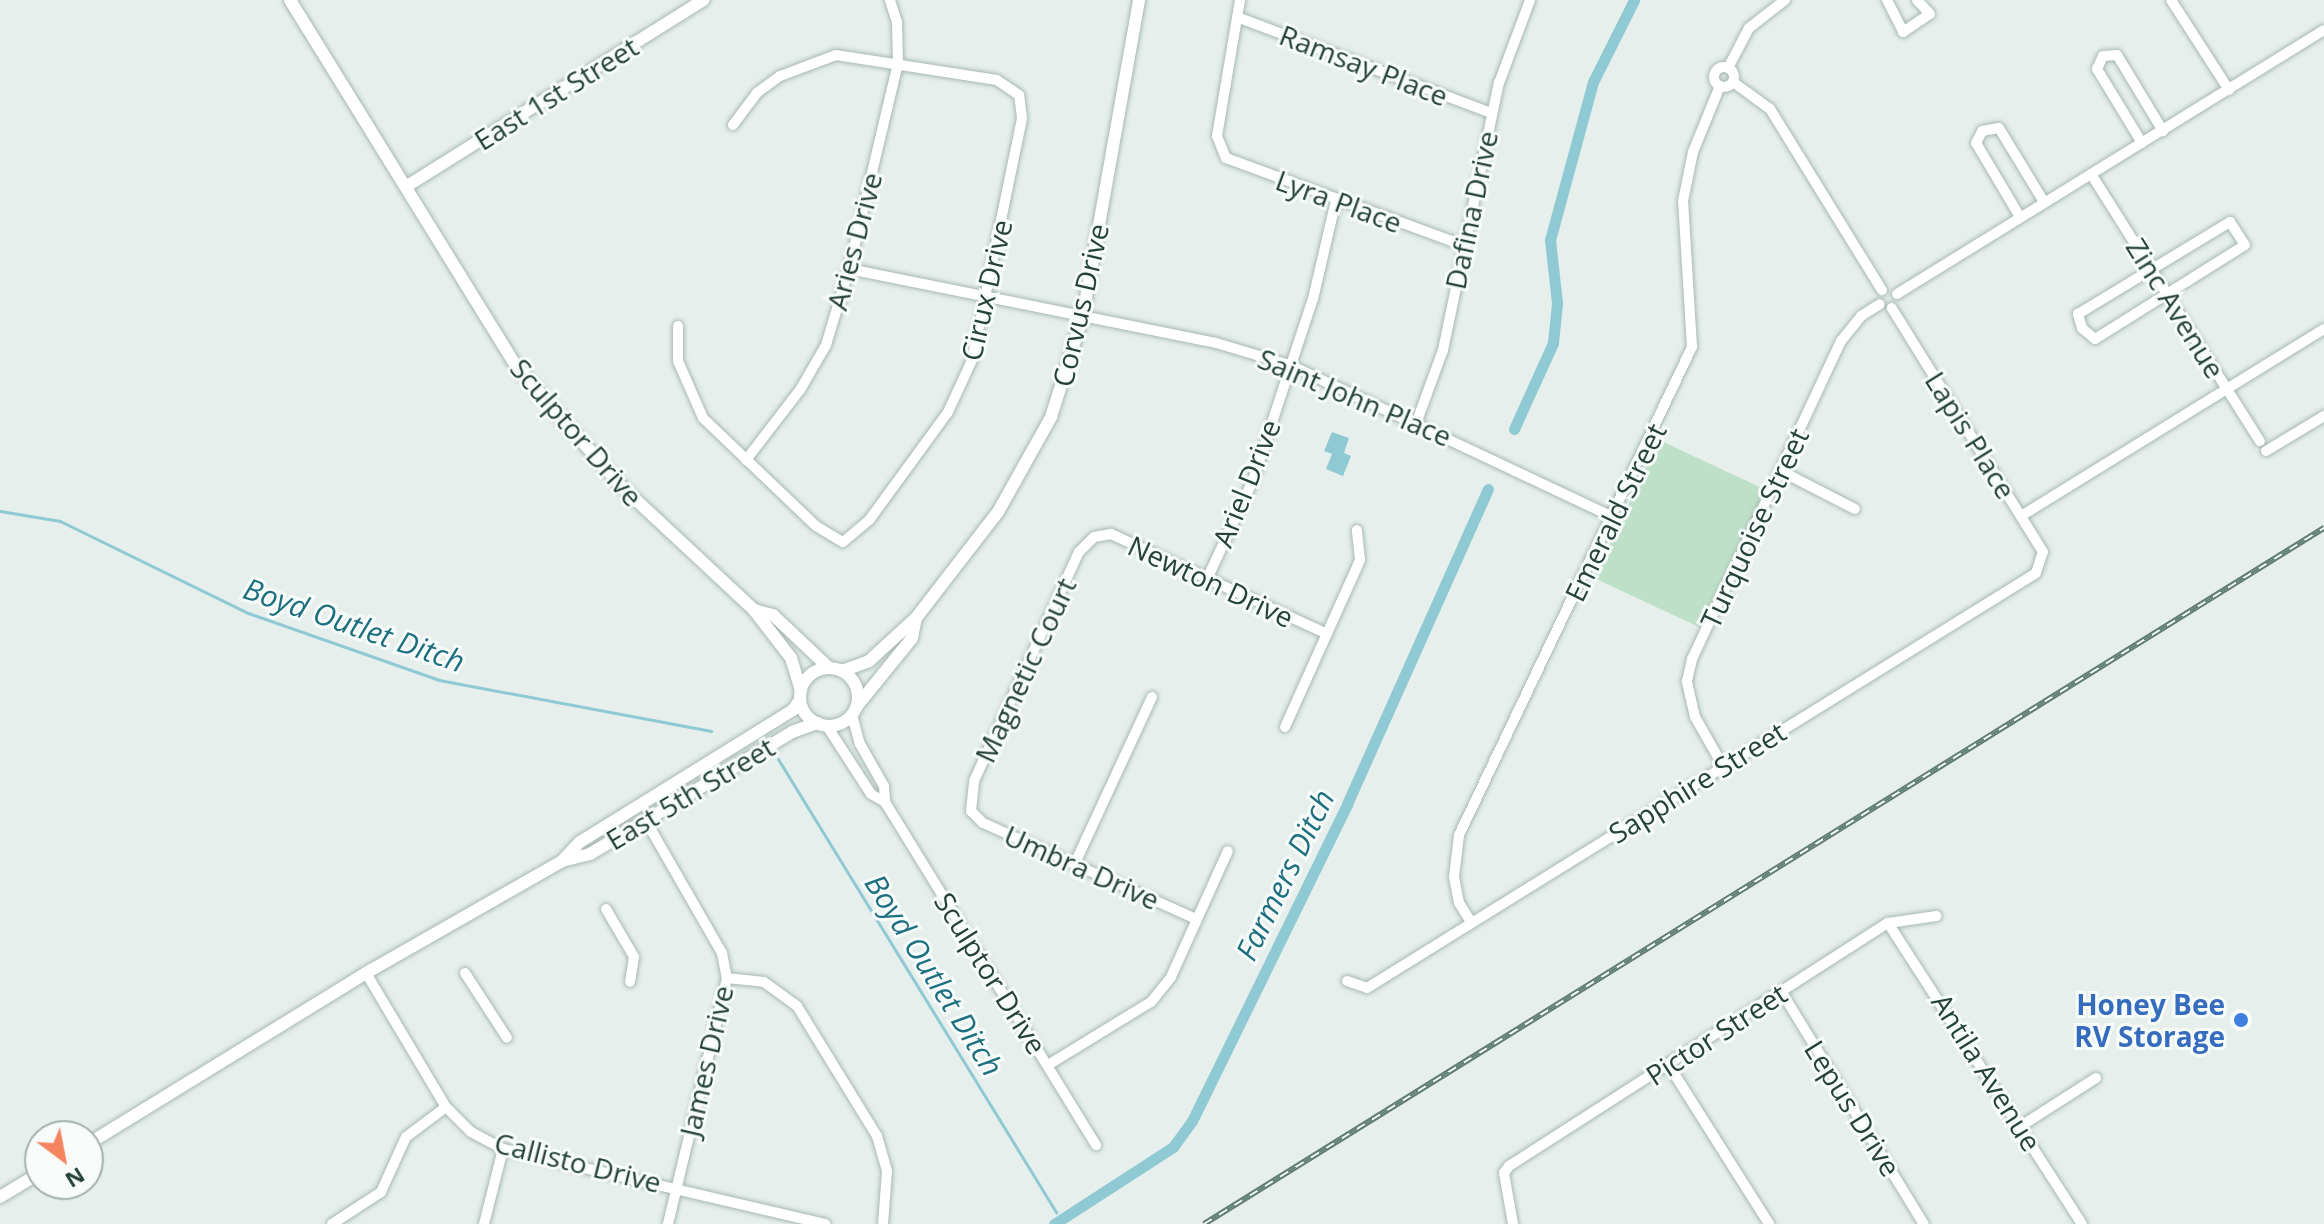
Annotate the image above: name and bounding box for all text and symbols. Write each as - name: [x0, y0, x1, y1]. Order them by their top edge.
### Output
- street label: Ramsay Place: [1275, 17, 1453, 113]
- street label: East 1st Street: [468, 29, 644, 157]
- street label: Dafina Drive: [1438, 128, 1504, 292]
- street label: Lyra Place: [1271, 163, 1407, 239]
- street label: Aries Drive: [820, 169, 888, 313]
- street label: Cirux Drive: [953, 216, 1019, 364]
- street label: Corvus Drive: [1045, 220, 1115, 390]
- street label: Zinc Avenue: [2120, 232, 2232, 384]
- street label: Saint John Place: [1253, 341, 1457, 453]
- street label: Sculptor Drive: [504, 351, 650, 513]
- street label: Lapis Place: [1919, 365, 2023, 505]
- street label: Ariel Drive: [1205, 414, 1287, 552]
- street label: Emerald Street: [1557, 418, 1673, 606]
- street label: Turquoise Street: [1693, 423, 1815, 633]
- street label: Newton Drive: [1123, 528, 1299, 634]
- water label: Boyd Outlet Ditch: [239, 570, 469, 680]
- street label: Magnetic Court: [968, 572, 1082, 768]
- street label: Sapphire Street: [1602, 714, 1792, 850]
- street label: East 5th Street: [600, 730, 780, 856]
- water label: Farmers Ditch: [1228, 784, 1342, 966]
- street label: Umbra Drive: [999, 818, 1165, 916]
- water label: Boyd Outlet Ditch: [857, 867, 1011, 1083]
- street label: Sculptor Drive: [928, 886, 1054, 1060]
- street label: Pictor Street: [1639, 976, 1793, 1092]
- street label: James Drive: [672, 982, 740, 1140]
- street label: Antila Avenue: [1925, 987, 2049, 1157]
- place label: Honey Bee RV Storage: [2074, 987, 2225, 1053]
- marker: Honey Bee RV Storage: [2232, 1011, 2250, 1029]
- street label: Lepus Drive: [1798, 1034, 1908, 1182]
- north arrow: [24, 1120, 104, 1200]
- street label: Callisto Drive: [491, 1125, 665, 1199]
- text: N: [60, 1161, 91, 1196]

